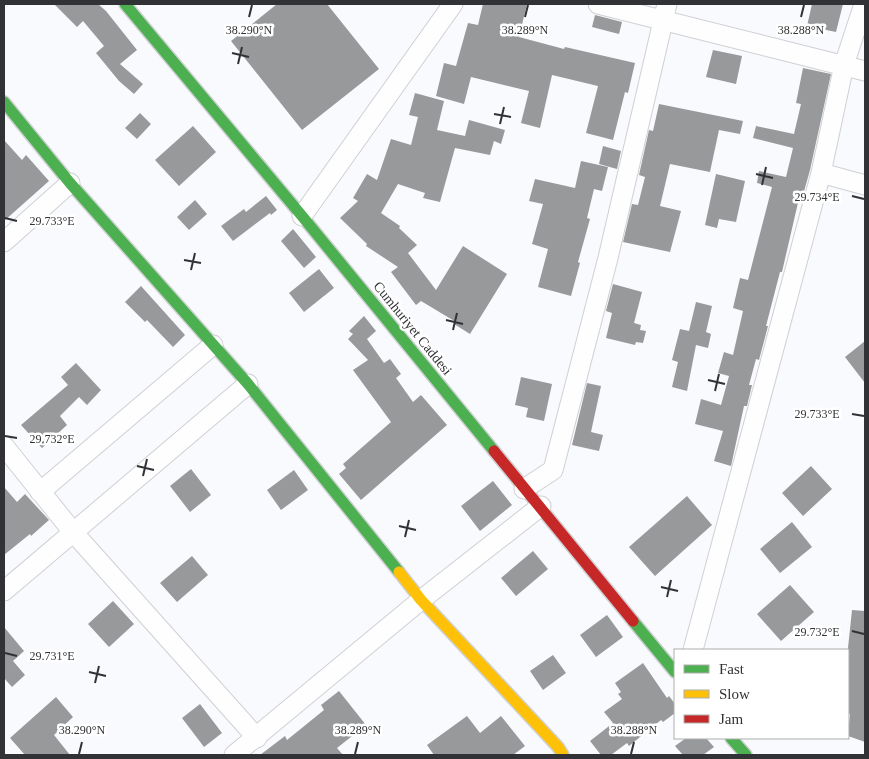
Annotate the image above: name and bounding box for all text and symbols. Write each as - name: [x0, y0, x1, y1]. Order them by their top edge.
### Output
- text: 38.290°N: [226, 23, 273, 37]
- text: 38.289°N: [502, 23, 549, 37]
- text: 38.288°N: [778, 23, 825, 37]
- text: 29.734°E: [794, 190, 840, 204]
- text: 29.733°E: [29, 214, 75, 228]
- street label: Cumhuriyet Caddesi: [370, 279, 455, 378]
- text: 29.733°E: [794, 407, 840, 421]
- text: 29.732°E: [29, 432, 75, 446]
- text: 29.732°E: [794, 625, 840, 639]
- text: 29.731°E: [29, 649, 75, 663]
- legend: [674, 649, 849, 739]
- text: Fast: [719, 661, 745, 677]
- text: Slow: [719, 686, 750, 702]
- text: Jam: [719, 711, 743, 727]
- text: 38.290°N: [59, 723, 106, 737]
- text: 38.289°N: [335, 723, 382, 737]
- text: 38.288°N: [611, 723, 658, 737]

